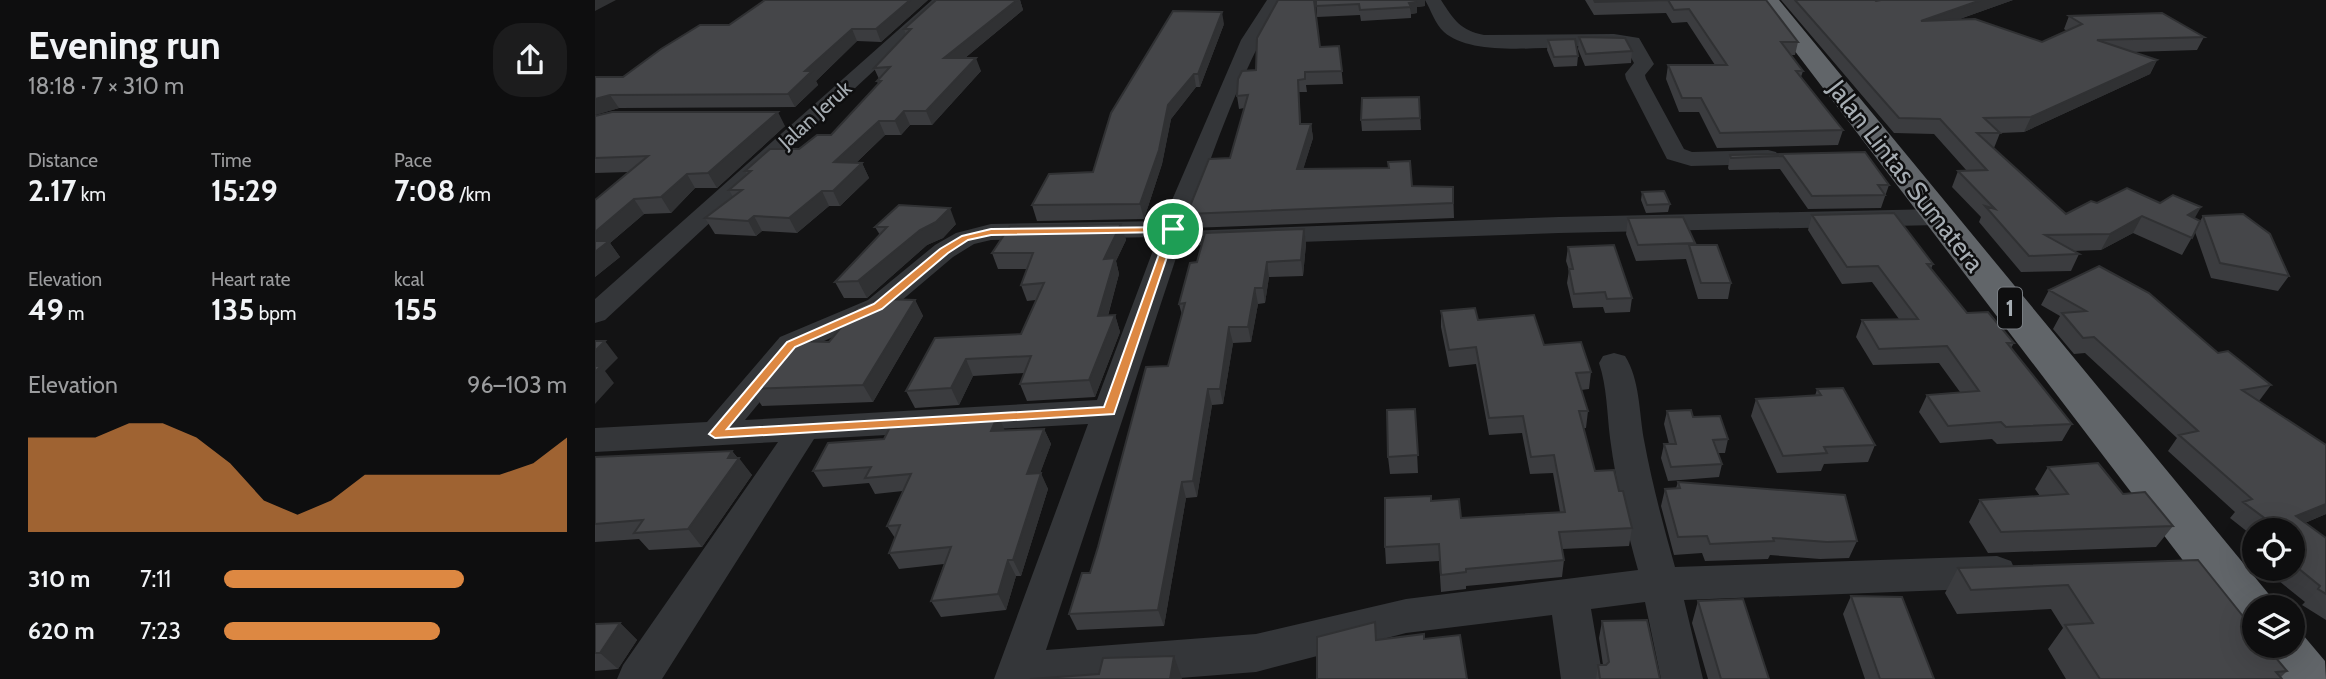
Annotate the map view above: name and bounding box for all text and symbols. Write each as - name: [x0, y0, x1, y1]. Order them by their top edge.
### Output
- text: Evening run: [28, 22, 221, 69]
- button: share: [493, 23, 567, 97]
- text: 18:18 · 7 × 310 m: [28, 72, 184, 100]
- street label: Jalan Lintas Sumatera: [1821, 73, 1991, 279]
- street label: Jalan Jeruk: [772, 75, 857, 155]
- text: Distance: [28, 149, 98, 172]
- text: Time: [211, 149, 251, 172]
- text: Pace: [394, 149, 432, 172]
- text: 2.17: [28, 172, 76, 209]
- text: 15:29: [211, 172, 278, 209]
- text: 7:08: [394, 172, 455, 209]
- text: km: [76, 183, 106, 206]
- text: /km: [455, 183, 491, 206]
- pin: [1143, 199, 1203, 259]
- icon: arrive: [1154, 210, 1192, 248]
- text: Elevation: [28, 268, 102, 291]
- text: Heart rate: [211, 268, 291, 291]
- text: kcal: [394, 268, 424, 291]
- road number: 1: [1998, 288, 2022, 328]
- text: 49: [28, 291, 64, 328]
- text: 135: [211, 291, 254, 328]
- text: 155: [394, 291, 437, 328]
- text: m: [64, 302, 84, 325]
- text: bpm: [254, 302, 296, 325]
- text: Elevation: [28, 371, 118, 399]
- text: 96–103 m: [467, 371, 567, 399]
- map controls: [2242, 518, 2305, 658]
- button: locate: [2242, 518, 2305, 581]
- text: 310 m: [28, 565, 90, 593]
- text: 7:11: [140, 565, 171, 593]
- button: layers: [2242, 595, 2305, 658]
- text: 620 m: [28, 617, 95, 645]
- text: 7:23: [140, 617, 181, 645]

